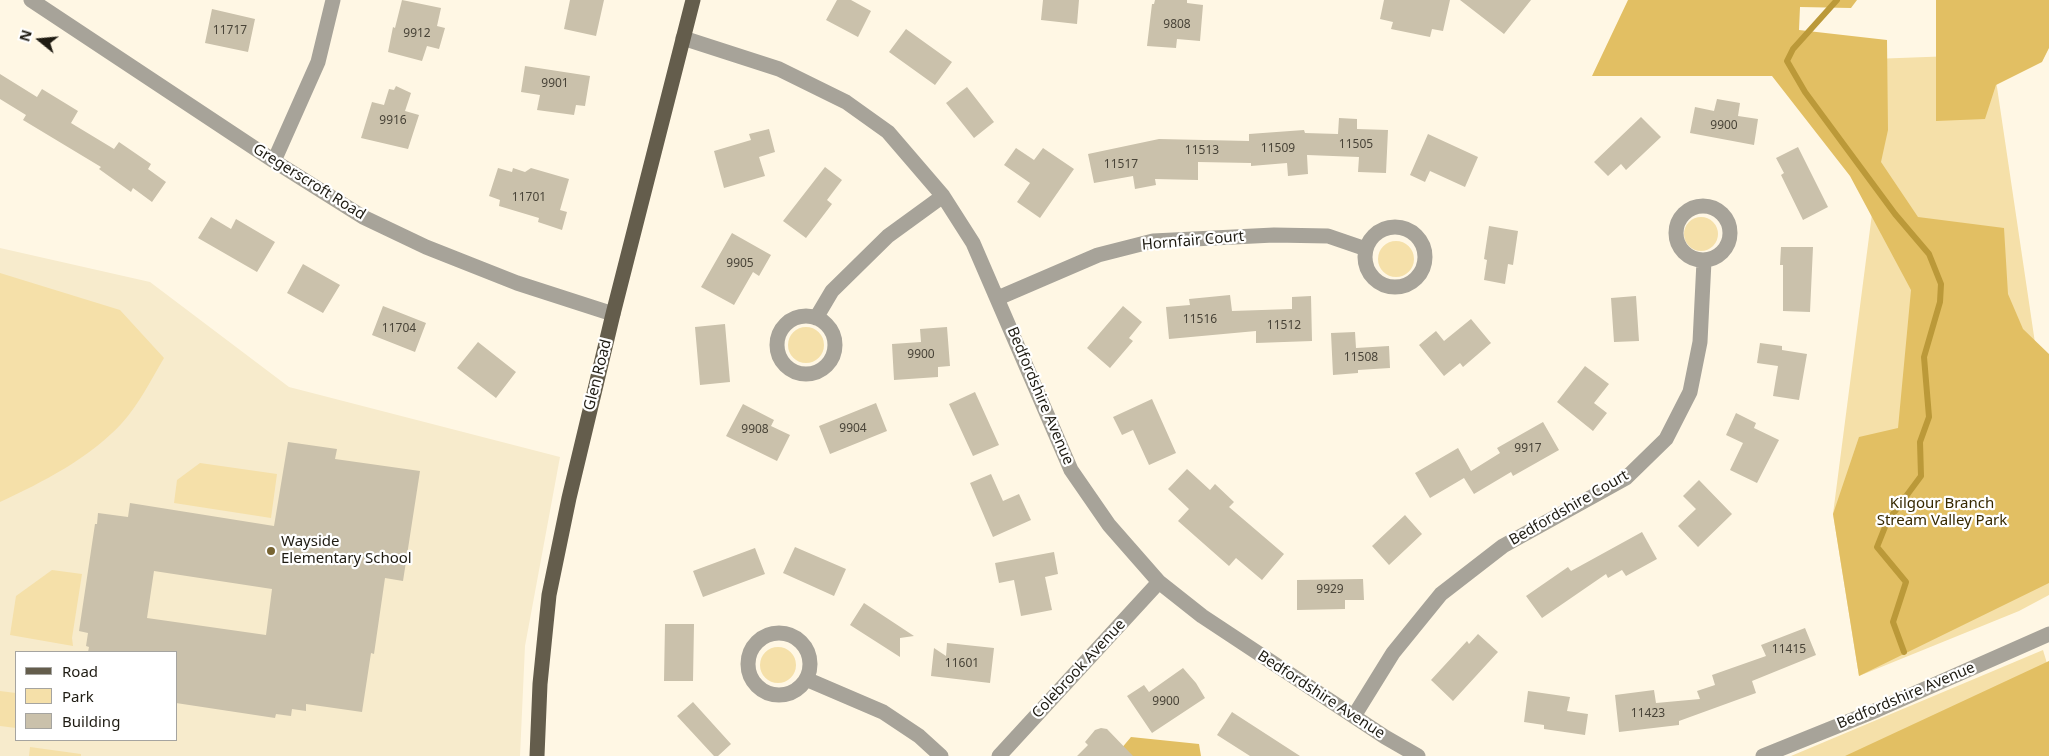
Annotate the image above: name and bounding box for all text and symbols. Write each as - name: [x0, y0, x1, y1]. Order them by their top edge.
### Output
- north arrow: [15, 15, 65, 65]
- house number: 9808: [1163, 18, 1191, 32]
- house number: 11717: [213, 24, 247, 38]
- text: N: [14, 27, 36, 44]
- house number: 9912: [403, 27, 431, 41]
- house number: 9901: [541, 77, 569, 91]
- house number: 9916: [379, 114, 407, 128]
- house number: 9900: [1710, 119, 1738, 133]
- house number: 11505: [1339, 138, 1373, 152]
- street label: Gregerscroft Road: [250, 140, 368, 224]
- house number: 11509: [1261, 142, 1295, 156]
- house number: 11513: [1185, 144, 1219, 158]
- house number: 11517: [1104, 158, 1138, 172]
- house number: 11701: [512, 191, 546, 205]
- street label: Hornfair Court: [1141, 228, 1245, 254]
- house number: 9905: [726, 257, 754, 271]
- house number: 11516: [1183, 313, 1217, 327]
- house number: 11512: [1267, 319, 1301, 333]
- house number: 11704: [382, 322, 416, 336]
- street label: Bedfordshire Avenue: [1003, 324, 1077, 468]
- street label: Glen Road: [581, 338, 615, 412]
- house number: 9900: [907, 348, 935, 362]
- house number: 11508: [1344, 351, 1378, 365]
- house number: 9904: [839, 422, 867, 436]
- house number: 9908: [741, 423, 769, 437]
- house number: 9917: [1514, 442, 1542, 456]
- street label: Bedfordshire Court: [1506, 467, 1632, 549]
- park label: Kilgour Branch Stream Valley Park: [1877, 495, 2007, 530]
- place label: Wayside Elementary School: [281, 533, 412, 568]
- marker: Wayside Elementary School: [265, 545, 277, 557]
- house number: 9929: [1316, 583, 1344, 597]
- street label: Colebrook Avenue: [1029, 616, 1129, 722]
- house number: 11415: [1772, 643, 1806, 657]
- street label: Bedfordshire Avenue: [1254, 647, 1388, 743]
- legend: [15, 651, 178, 741]
- house number: 11601: [945, 657, 979, 671]
- street label: Bedfordshire Avenue: [1834, 659, 1978, 733]
- text: Road: [62, 661, 98, 681]
- text: Park: [62, 686, 94, 706]
- house number: 9900: [1152, 695, 1180, 709]
- house number: 11423: [1631, 707, 1665, 721]
- text: Building: [62, 711, 120, 731]

